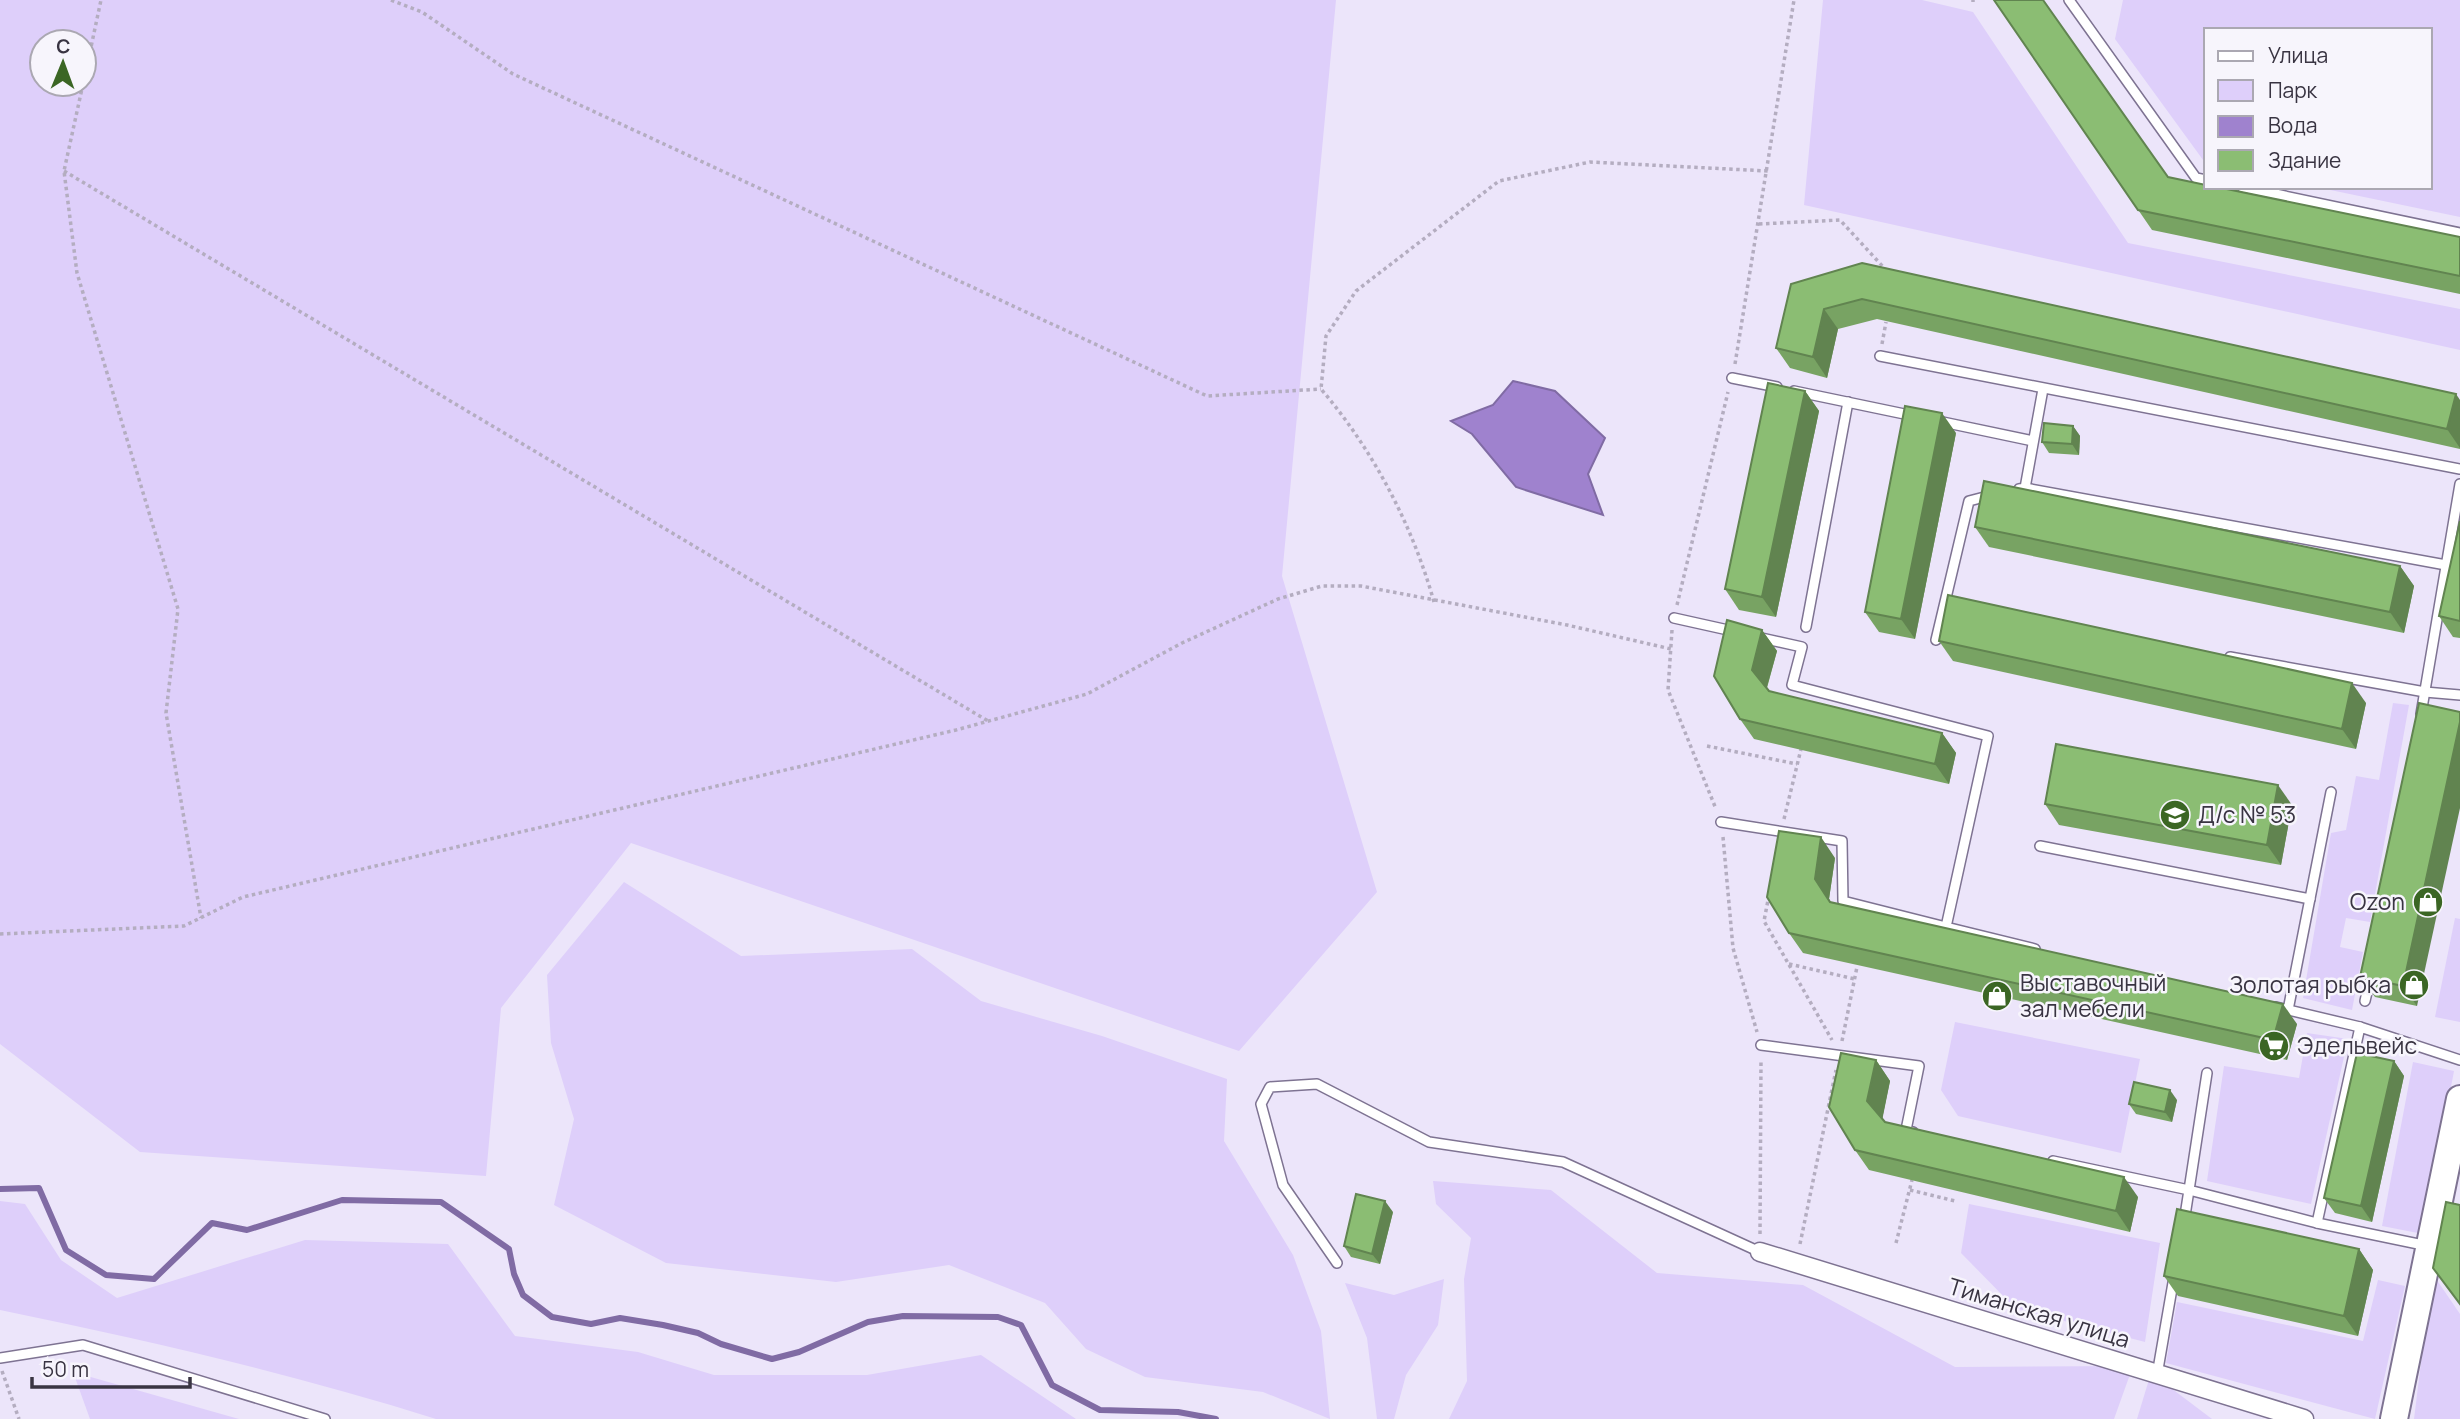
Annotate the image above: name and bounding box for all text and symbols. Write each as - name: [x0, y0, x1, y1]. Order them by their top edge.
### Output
- north arrow: [28, 28, 98, 98]
- legend: [2204, 28, 2432, 189]
- text: С: [56, 33, 71, 59]
- text: Улица: [2268, 41, 2328, 69]
- text: Парк: [2268, 76, 2318, 104]
- text: Вода: [2268, 111, 2318, 139]
- text: Здание: [2268, 146, 2341, 174]
- school or university icon: Д/с № 53: [2158, 798, 2192, 832]
- place label: Д/с № 53: [2198, 798, 2296, 830]
- place label: Ozon: [2350, 885, 2405, 917]
- shop icon: Ozon: [2411, 885, 2445, 919]
- place label: Выставочный зал мебели: [2020, 966, 2166, 1024]
- place label: Золотая рыбка: [2229, 968, 2391, 1000]
- shop icon: Золотая рыбка: [2397, 968, 2431, 1002]
- shop icon: Выставочный зал мебели: [1980, 979, 2014, 1013]
- supermarket icon: Эдельвейс: [2257, 1029, 2291, 1063]
- place label: Эдельвейс: [2297, 1029, 2417, 1061]
- street label: Тиманская улица: [1945, 1269, 2134, 1355]
- scale bar: [32, 1346, 189, 1390]
- text: 50 m: [42, 1355, 89, 1383]

